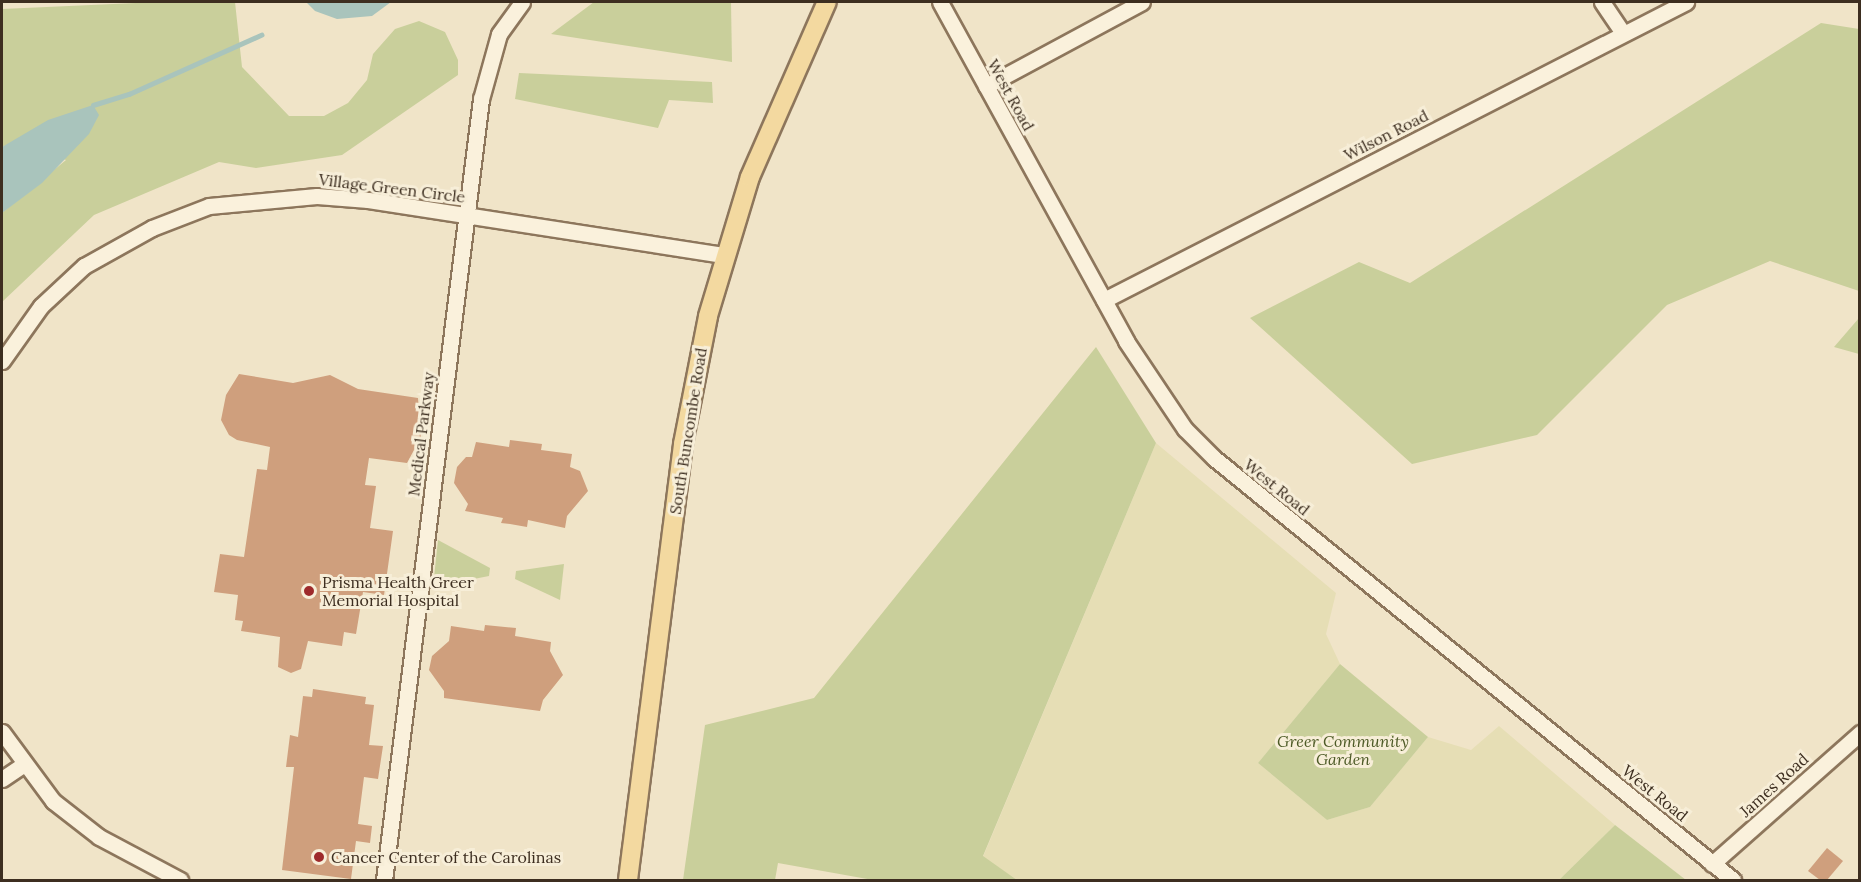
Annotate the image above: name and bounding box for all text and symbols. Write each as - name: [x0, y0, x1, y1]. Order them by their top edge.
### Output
- street label: West Road: [983, 56, 1039, 134]
- street label: Wilson Road: [1341, 105, 1431, 165]
- street label: Village Green Circle: [318, 169, 466, 207]
- street label: South Buncombe Road: [665, 346, 711, 516]
- street label: Medical Parkway: [404, 371, 438, 497]
- street label: West Road: [1240, 455, 1314, 519]
- place label: Prisma Health Greer Memorial Hospital: [322, 572, 474, 610]
- marker: Prisma Health Greer Memorial Hospital: [300, 582, 318, 600]
- park label: Greer Community Garden: [1277, 731, 1409, 769]
- street label: James Road: [1736, 749, 1812, 821]
- street label: West Road: [1618, 761, 1692, 825]
- place label: Cancer Center of the Carolinas: [331, 847, 561, 867]
- marker: Cancer Center of the Carolinas: [312, 850, 326, 864]

